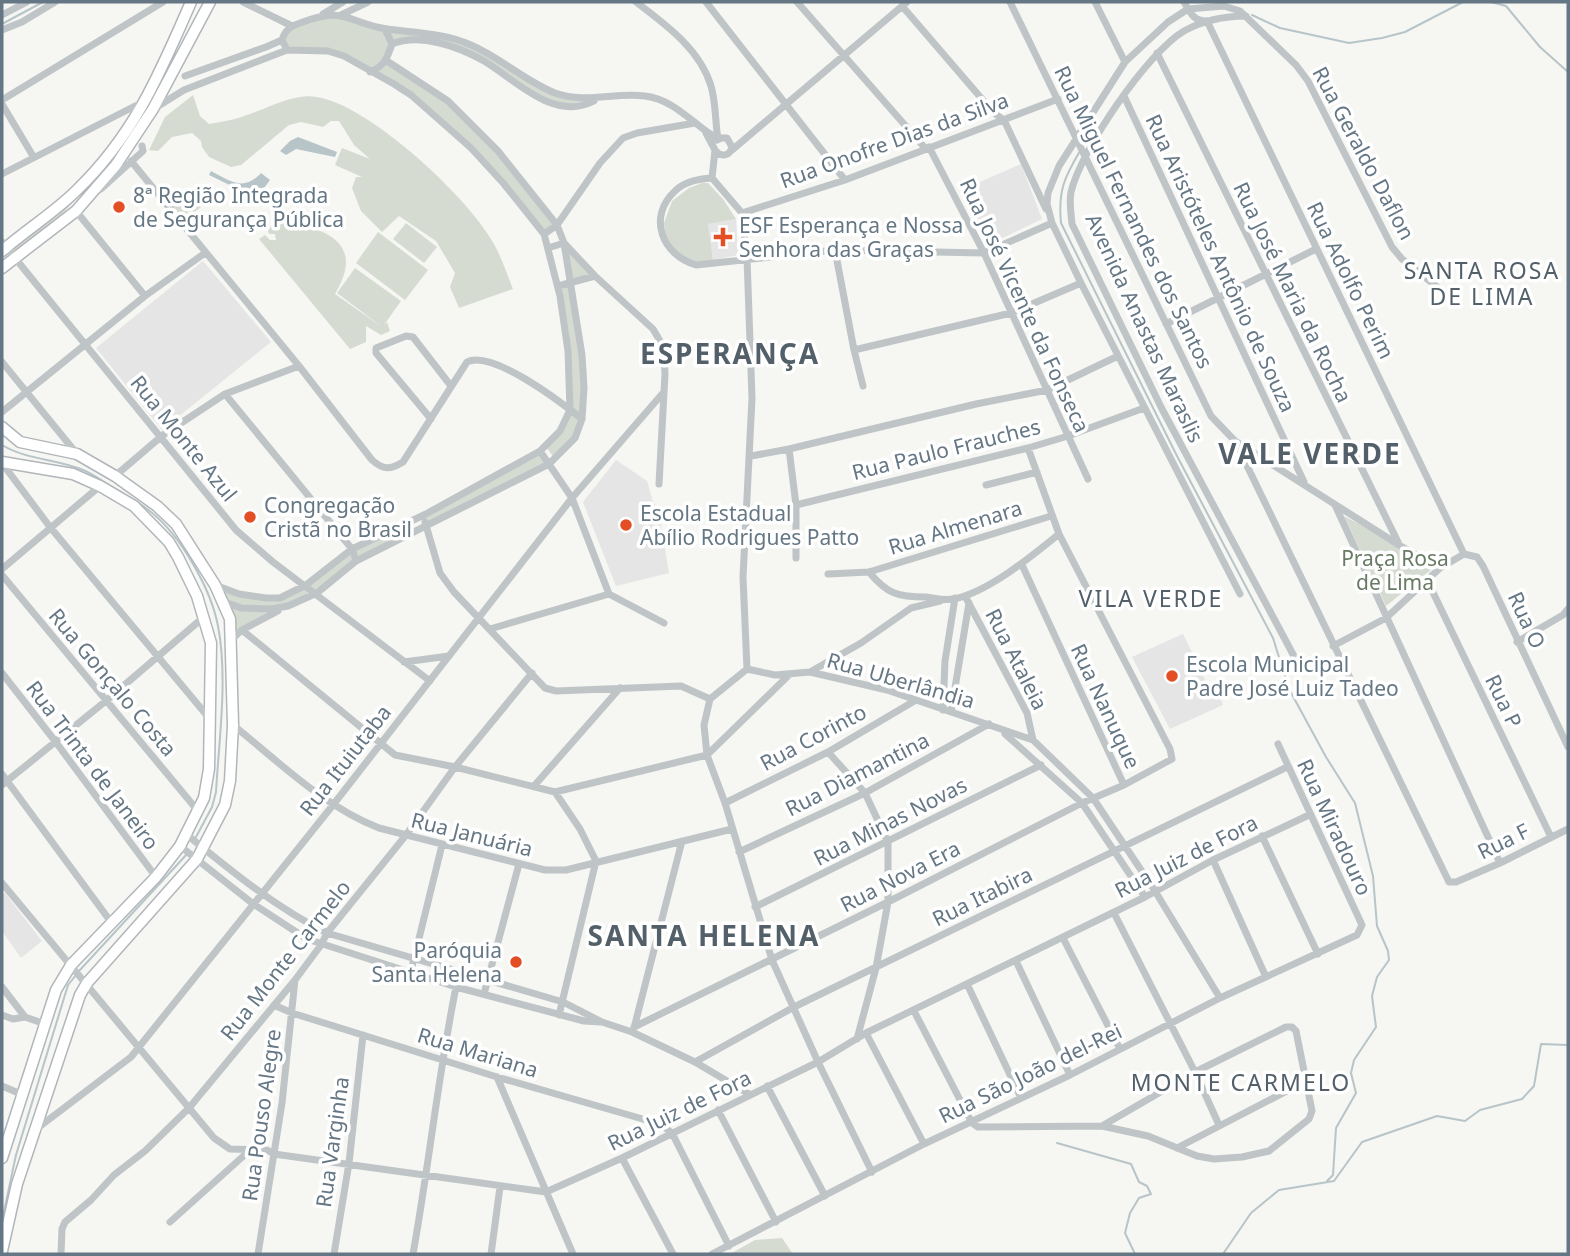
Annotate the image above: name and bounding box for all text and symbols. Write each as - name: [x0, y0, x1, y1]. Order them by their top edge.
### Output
- street label: Rua Miguel Fernandes dos Santos: [1048, 61, 1220, 373]
- street label: Rua Geraldo Daflon: [1306, 61, 1422, 245]
- street label: Rua Onofre Dias da Silva: [776, 86, 1012, 194]
- street label: Rua Aristóteles Antônio de Souza: [1139, 110, 1303, 416]
- street label: Rua José Vicente da Fonseca: [954, 173, 1096, 437]
- street label: Rua José Maria da Rocha: [1227, 177, 1359, 407]
- place label: 8ª Região Integrada de Segurança Pública: [133, 181, 344, 233]
- street label: Rua Adolfo Perim: [1301, 197, 1401, 363]
- marker: 8ª Região Integrada de Segurança Pública: [111, 199, 127, 215]
- street label: Avenida Anastas Maraslis: [1080, 209, 1210, 447]
- place label: ESF Esperança e Nossa Senhora das Graças: [739, 211, 963, 263]
- marker: ESF Esperança e Nossa Senhora das Graças: [713, 227, 733, 247]
- district label: SANTA ROSA DE LIMA: [1404, 254, 1560, 312]
- district label: ESPERANÇA: [640, 334, 820, 372]
- street label: Rua Monte Azul: [124, 369, 244, 507]
- street label: Rua Paulo Frauches: [849, 412, 1043, 486]
- district label: VALE VERDE: [1218, 434, 1402, 472]
- place label: Congregação Cristã no Brasil: [264, 491, 412, 543]
- street label: Rua Almenara: [885, 493, 1025, 561]
- place label: Escola Estadual Abílio Rodrigues Patto: [640, 499, 859, 551]
- marker: Congregação Cristã no Brasil: [242, 509, 258, 525]
- marker: Escola Estadual Abílio Rodrigues Patto: [618, 517, 634, 533]
- park label: Praça Rosa de Lima: [1341, 544, 1449, 596]
- district label: VILA VERDE: [1079, 582, 1223, 614]
- street label: Rua O: [1502, 587, 1552, 653]
- street label: Rua Gonçalo Costa: [43, 602, 183, 762]
- street label: Rua Ataleia: [979, 603, 1055, 715]
- street label: Rua Nanuque: [1065, 639, 1147, 773]
- street label: Rua Uberlândia: [824, 646, 978, 714]
- place label: Escola Municipal Padre José Luiz Tadeo: [1186, 650, 1399, 702]
- marker: Escola Municipal Padre José Luiz Tadeo: [1164, 668, 1180, 684]
- street label: Rua P: [1479, 670, 1529, 732]
- street label: Rua Trinta de Janeiro: [20, 675, 166, 855]
- street label: Rua Corinto: [755, 697, 871, 777]
- street label: Rua Ituiutaba: [293, 699, 397, 821]
- street label: Rua Diamantina: [780, 726, 934, 822]
- street label: Rua Miradouro: [1291, 754, 1379, 900]
- street label: Rua Minas Novas: [808, 770, 972, 872]
- street label: Rua Januária: [408, 805, 536, 863]
- street label: Rua Juiz de Fora: [1110, 808, 1262, 904]
- street label: Rua F: [1473, 816, 1534, 865]
- street label: Rua Nova Era: [835, 834, 965, 918]
- street label: Rua Itabira: [927, 860, 1037, 932]
- street label: Rua Monte Carmelo: [214, 874, 356, 1046]
- district label: SANTA HELENA: [588, 916, 821, 954]
- place label: Paróquia Santa Helena: [371, 936, 502, 988]
- marker: Paróquia Santa Helena: [508, 954, 524, 970]
- street label: Rua São João del-Rei: [934, 1016, 1126, 1130]
- street label: Rua Mariana: [414, 1020, 542, 1084]
- street label: Rua Pouso Alegre: [235, 1027, 287, 1203]
- street label: Rua Juiz de Fora: [602, 1063, 756, 1157]
- district label: MONTE CARMELO: [1131, 1066, 1351, 1098]
- street label: Rua Varginha: [309, 1075, 355, 1209]

